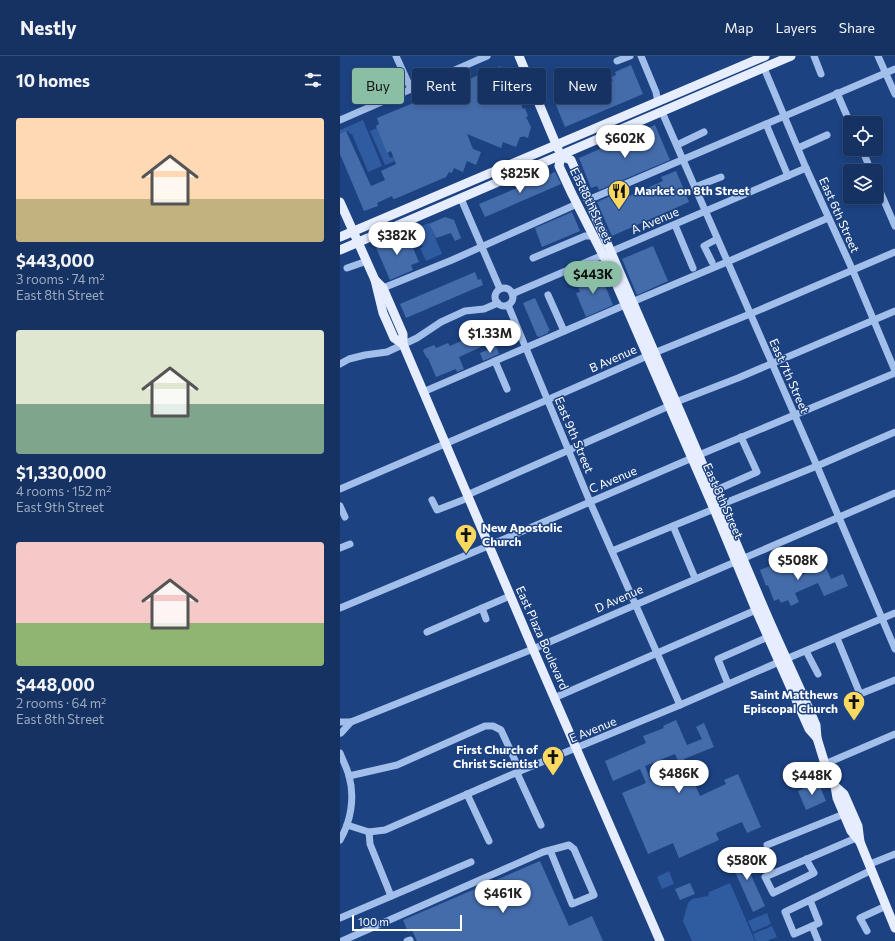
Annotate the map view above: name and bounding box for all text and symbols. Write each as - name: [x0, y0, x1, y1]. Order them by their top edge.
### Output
- text: Nestly: [20, 16, 77, 39]
- text: Map: [725, 19, 753, 36]
- text: Layers: [775, 19, 817, 36]
- text: Share: [839, 19, 875, 36]
- chip: Buy: [352, 68, 404, 104]
- chip: Rent: [412, 68, 470, 104]
- chip: Filters: [478, 68, 546, 104]
- chip: New: [554, 68, 611, 104]
- icon: filters: [302, 69, 324, 91]
- text: 10 homes: [16, 70, 90, 91]
- map controls: [843, 116, 883, 204]
- button: locate: [843, 116, 883, 156]
- pin: $602K: [597, 125, 653, 159]
- text: $602K: [605, 130, 645, 146]
- icon: home: [134, 144, 206, 216]
- pin: $825K: [492, 160, 548, 194]
- button: layers: [843, 164, 883, 204]
- text: $825K: [500, 165, 540, 181]
- street label: East 8th Street: [568, 165, 616, 244]
- street label: East 6th Street: [817, 175, 863, 255]
- restaurant icon: Market on 8th Street: [606, 178, 632, 211]
- place label: Market on 8th Street: [634, 183, 750, 197]
- street label: A Avenue: [629, 204, 681, 236]
- pin: $382K: [369, 222, 425, 256]
- text: $382K: [377, 227, 417, 243]
- text: $443,000: [16, 250, 94, 271]
- pin: $443K: [565, 261, 621, 295]
- text: $443K: [573, 266, 613, 282]
- text: 3 rooms · 74 m²: [16, 271, 105, 287]
- text: East 8th Street: [16, 287, 104, 303]
- pin: $1.33M: [457, 320, 523, 354]
- text: $1.33M: [468, 325, 512, 341]
- street label: East 7th Street: [767, 336, 813, 415]
- street label: B Avenue: [587, 342, 638, 375]
- icon: home: [134, 356, 206, 428]
- street label: East 9th Street: [553, 394, 597, 475]
- street label: East 8th Street: [701, 461, 747, 541]
- text: $1,330,000: [16, 462, 106, 483]
- street label: C Avenue: [587, 463, 639, 495]
- text: 4 rooms · 152 m²: [16, 483, 111, 499]
- text: East 9th Street: [16, 499, 104, 515]
- place label: New Apostolic Church: [482, 520, 562, 548]
- church icon: New Apostolic Church: [453, 522, 479, 555]
- pin: $508K: [770, 547, 826, 581]
- text: $508K: [778, 552, 818, 568]
- icon: home: [134, 568, 206, 640]
- street label: D Avenue: [592, 581, 645, 615]
- street label: East Plaza Boulevard: [514, 584, 572, 692]
- text: $448,000: [16, 674, 95, 695]
- place label: Saint Matthews Episcopal Church: [743, 687, 838, 715]
- church icon: Saint Matthews Episcopal Church: [841, 689, 867, 722]
- text: 2 rooms · 64 m²: [16, 695, 106, 711]
- text: East 8th Street: [16, 711, 104, 727]
- street label: E Avenue: [567, 713, 618, 745]
- place label: First Church of Christ Scientist: [453, 742, 538, 770]
- church icon: First Church of Christ Scientist: [540, 744, 566, 777]
- pin: $486K: [651, 760, 707, 794]
- pin: $448K: [784, 762, 840, 796]
- text: $486K: [659, 765, 699, 781]
- text: $448K: [792, 767, 832, 783]
- pin: $580K: [719, 847, 775, 881]
- text: $580K: [727, 852, 767, 868]
- pin: $461K: [475, 880, 531, 914]
- text: $461K: [484, 885, 522, 901]
- scale bar: [352, 913, 462, 932]
- text: 100 m: [358, 915, 389, 928]

